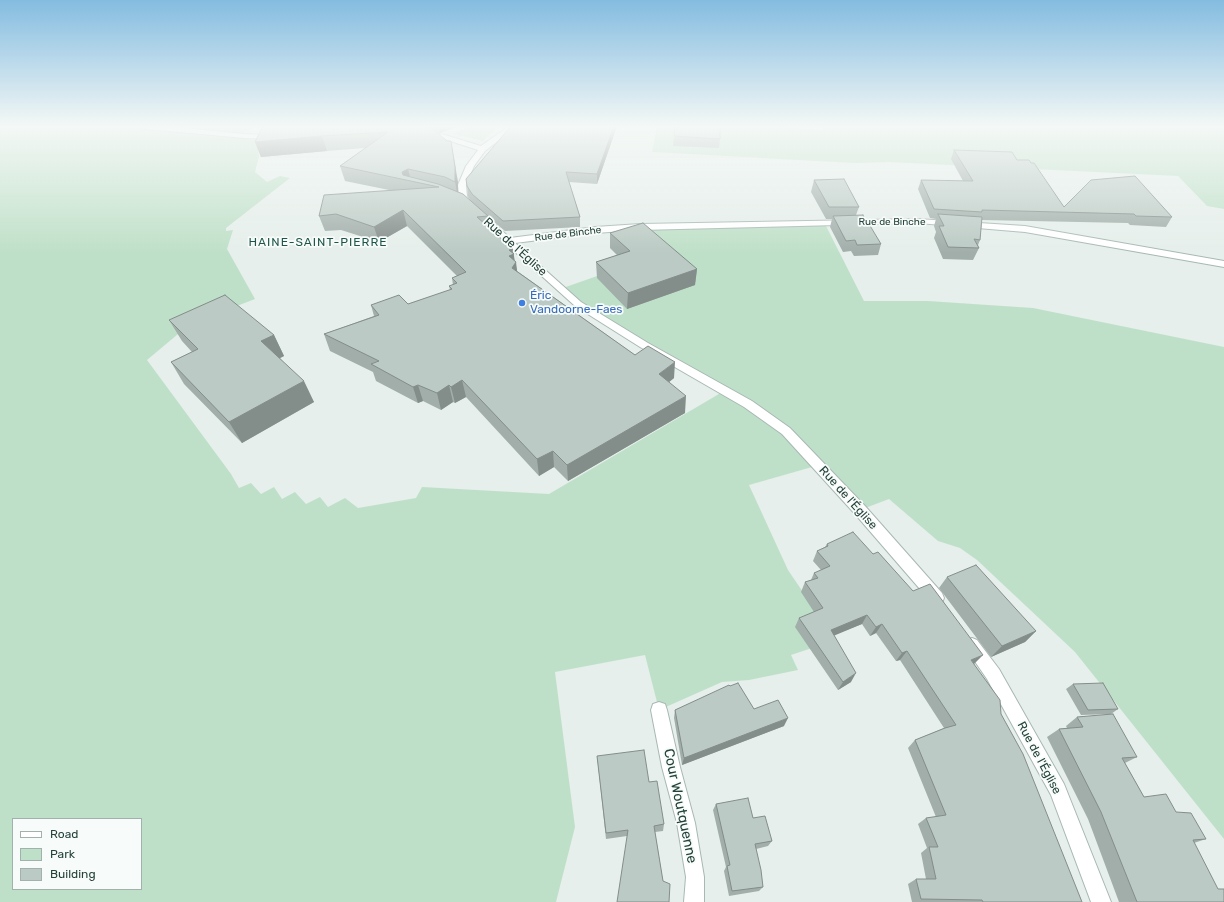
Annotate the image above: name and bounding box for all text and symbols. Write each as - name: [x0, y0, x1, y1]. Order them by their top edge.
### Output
- street label: Rue de l'Église: [480, 215, 550, 279]
- street label: Rue de Binche: [859, 216, 925, 228]
- street label: Rue de Binche: [534, 224, 602, 244]
- district label: HAINE-SAINT-PIERRE: [248, 236, 388, 250]
- place label: Éric Vandoorne-Faes: [530, 289, 622, 317]
- marker: Éric Vandoorne-Faes: [517, 298, 527, 308]
- street label: Rue de l'Église: [816, 463, 880, 533]
- street label: Rue de l'Église: [1014, 719, 1064, 797]
- street label: Cour Woutquenne: [660, 747, 700, 865]
- legend: [12, 818, 142, 890]
- text: Road: [50, 827, 78, 841]
- text: Park: [50, 847, 75, 861]
- text: Building: [50, 867, 96, 881]

